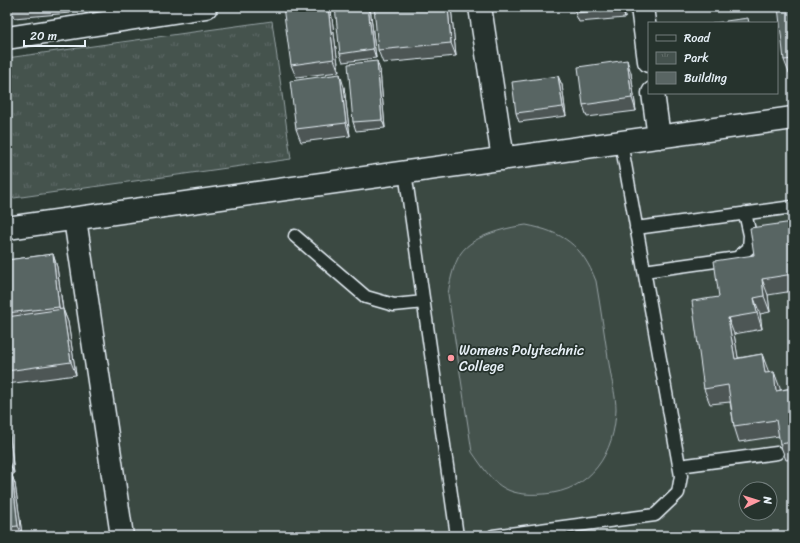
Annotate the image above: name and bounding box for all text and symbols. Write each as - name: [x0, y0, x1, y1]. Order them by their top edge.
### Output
- scale bar: [24, 22, 85, 48]
- legend: [648, 22, 778, 94]
- text: 20 m: [30, 25, 57, 47]
- text: Road: [684, 27, 711, 49]
- text: Park: [684, 47, 709, 69]
- text: Building: [684, 67, 727, 89]
- place label: Womens Polytechnic College: [459, 338, 584, 379]
- marker: Womens Polytechnic College: [446, 353, 456, 363]
- north arrow: [738, 481, 778, 521]
- text: N: [758, 495, 777, 505]

